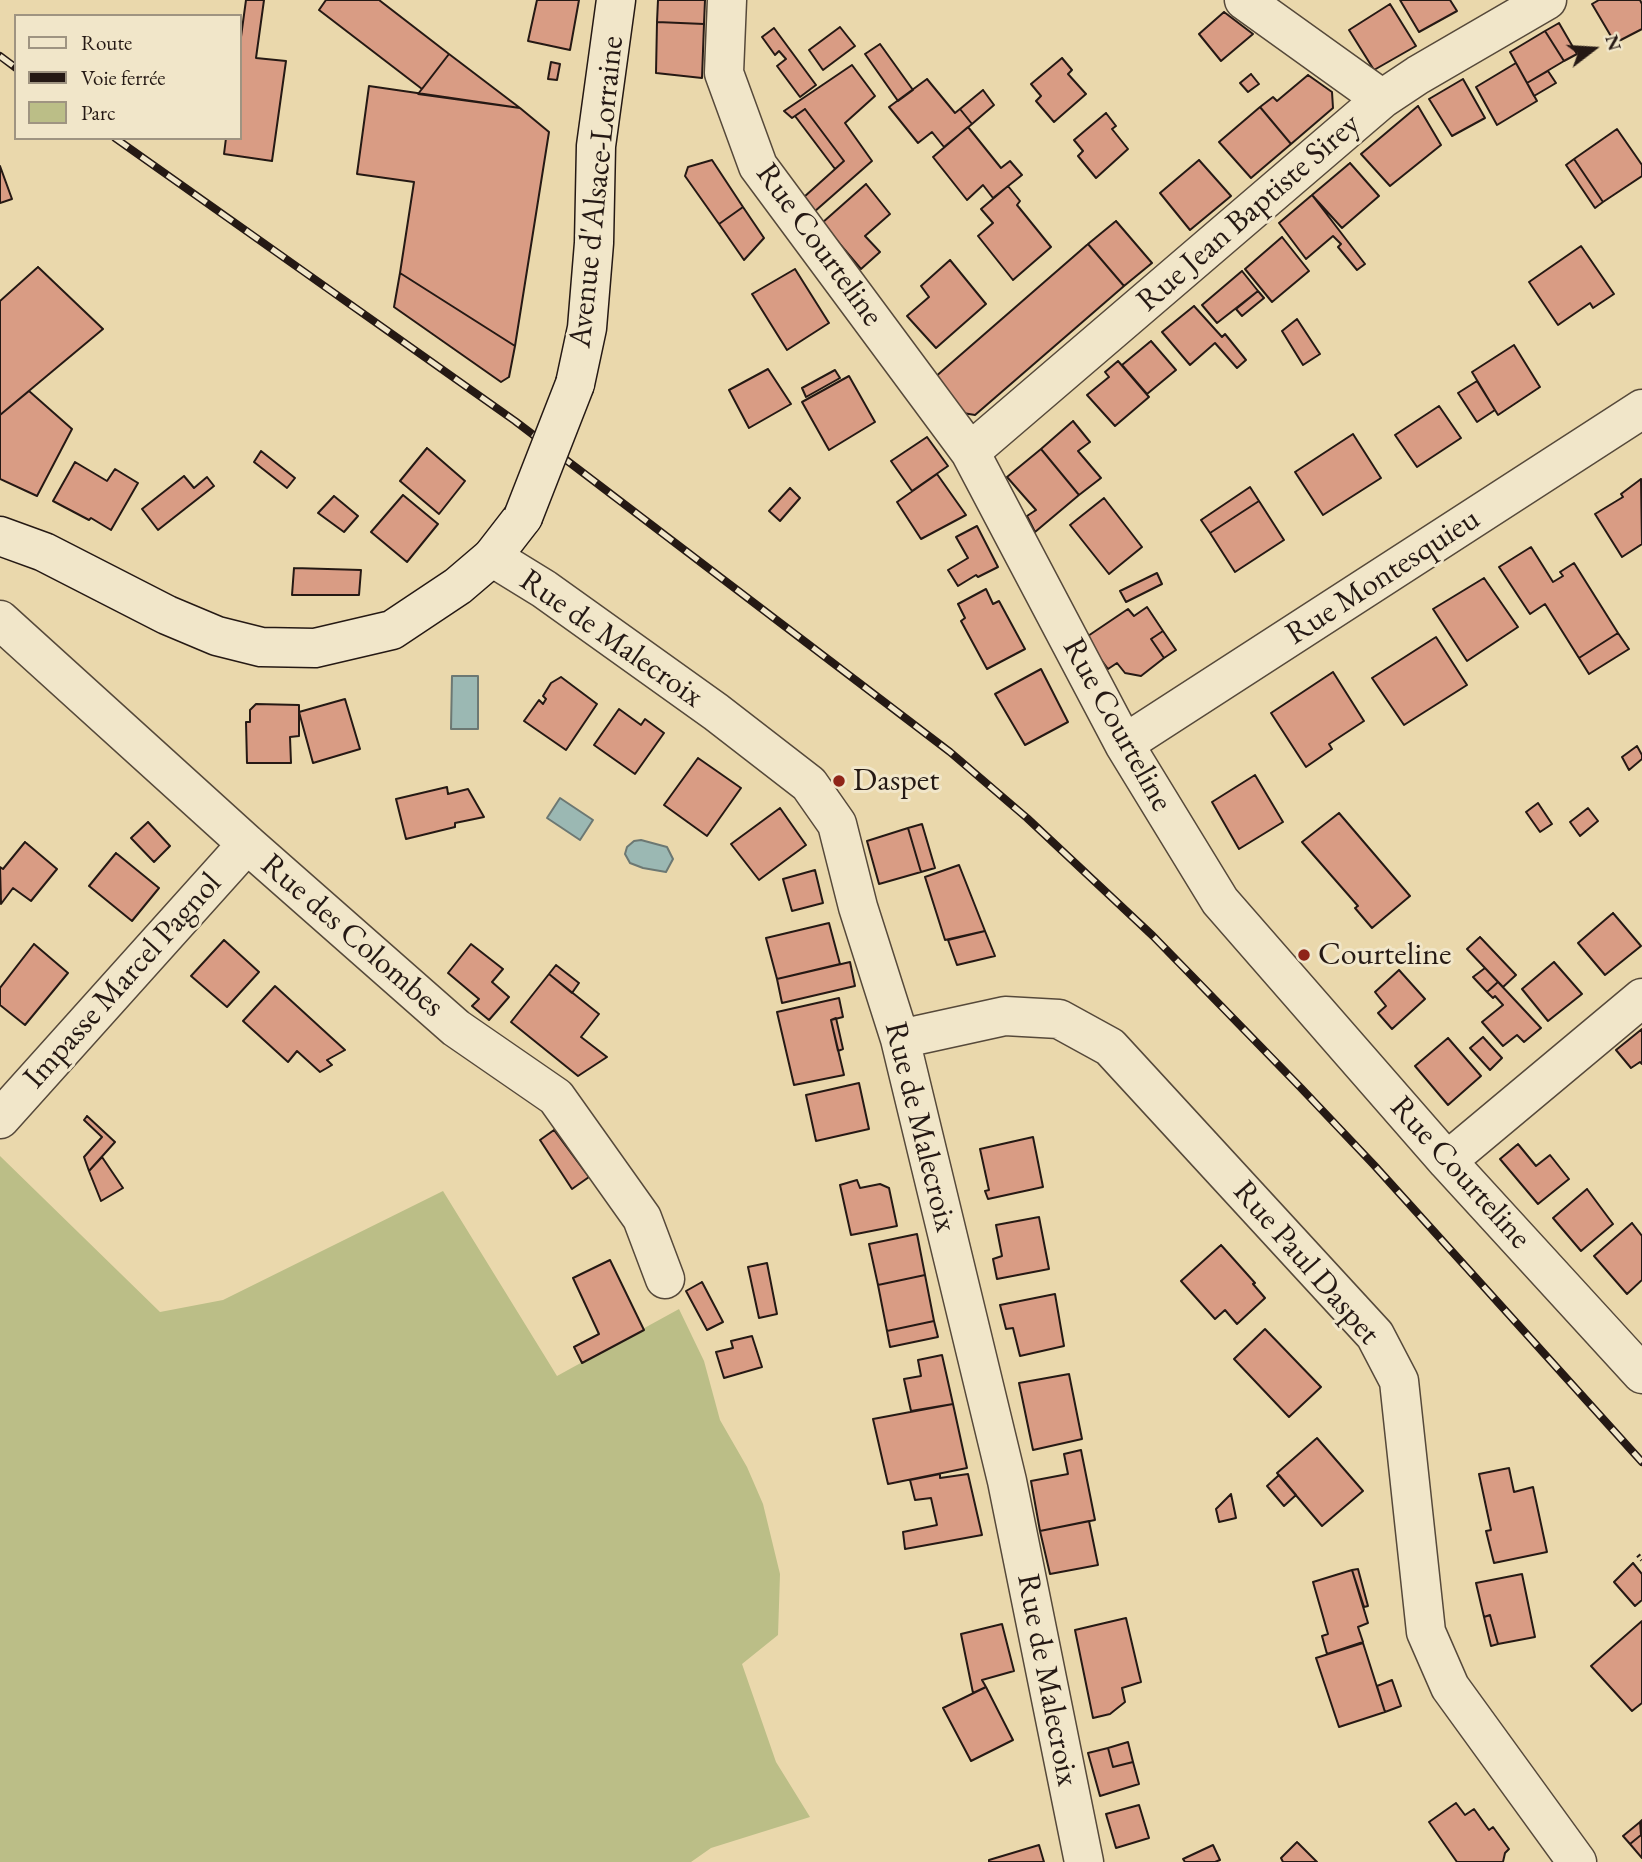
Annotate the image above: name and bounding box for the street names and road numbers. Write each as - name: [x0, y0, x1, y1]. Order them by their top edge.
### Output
- street label: Avenue d'Alsace-Lorraine: [562, 34, 632, 350]
- street label: Rue Jean Baptiste Sirey: [1130, 106, 1368, 320]
- street label: Rue Courteline: [747, 156, 891, 334]
- street label: Rue Montesquieu: [1279, 500, 1487, 654]
- street label: Rue de Malecroix: [512, 562, 710, 716]
- street label: Rue Courteline: [1054, 632, 1180, 818]
- street label: Rue des Colombes: [253, 846, 451, 1026]
- street label: Impasse Marcel Pagnol: [16, 865, 230, 1097]
- street label: Rue de Malecroix: [875, 1018, 965, 1236]
- street label: Rue Courteline: [1381, 1089, 1539, 1257]
- street label: Rue Paul Daspet: [1224, 1173, 1388, 1353]
- street label: Rue de Malecroix: [1008, 1571, 1086, 1789]

